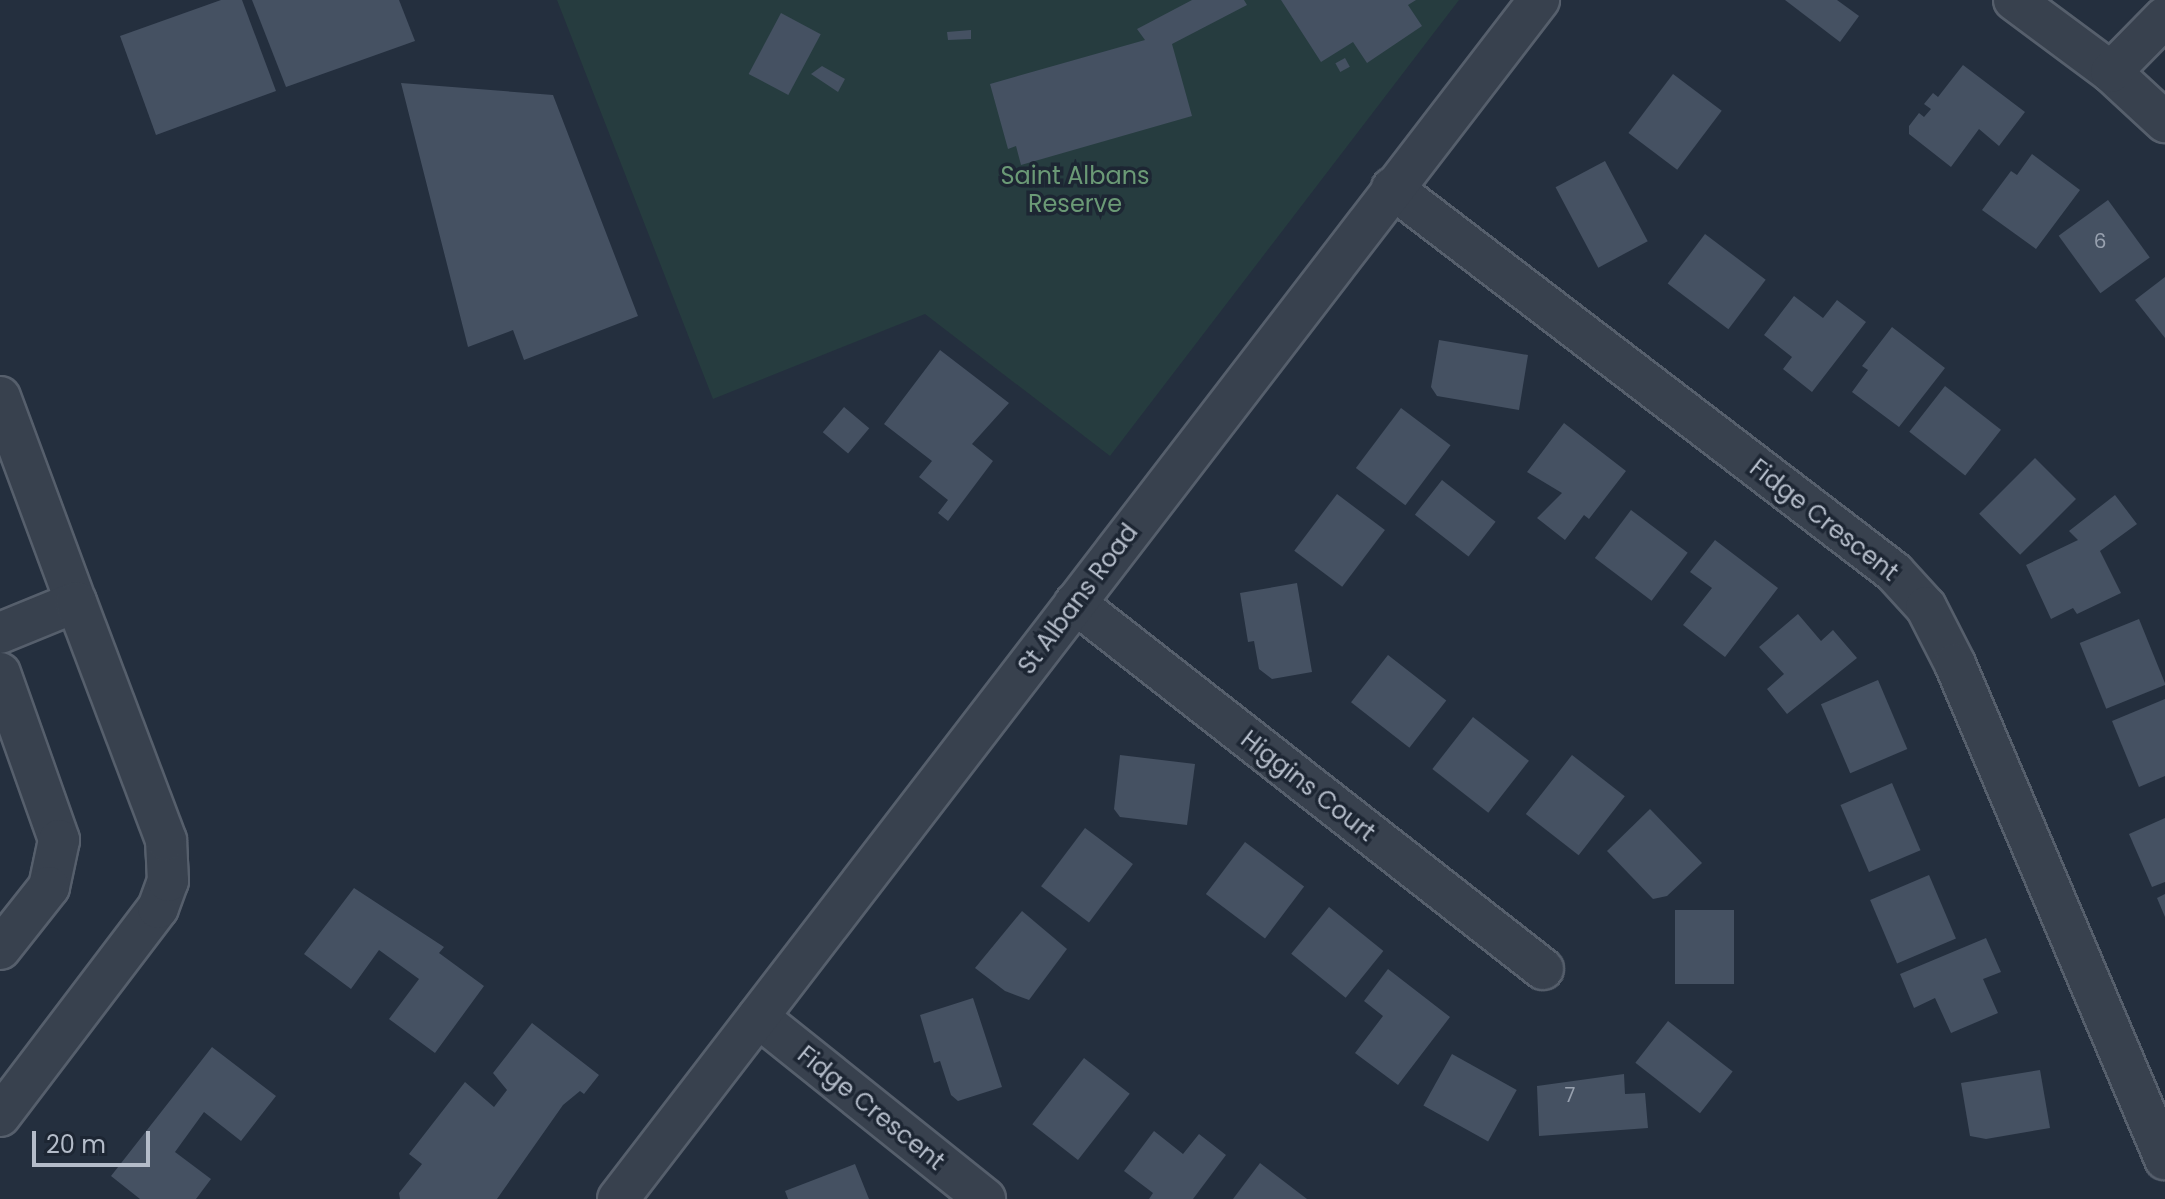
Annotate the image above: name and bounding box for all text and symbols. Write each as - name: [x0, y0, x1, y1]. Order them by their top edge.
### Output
- park label: Saint Albans Reserve: [1000, 162, 1150, 218]
- house number: 6: [2094, 229, 2106, 253]
- street label: Fidge Crescent: [1744, 453, 1904, 587]
- street label: St Albans Road: [1012, 518, 1144, 680]
- street label: Higgins Court: [1235, 725, 1381, 847]
- street label: Fidge Crescent: [792, 1040, 950, 1176]
- house number: 7: [1565, 1083, 1575, 1107]
- scale bar: [36, 1115, 154, 1165]
- text: 20 m: [46, 1128, 106, 1161]

